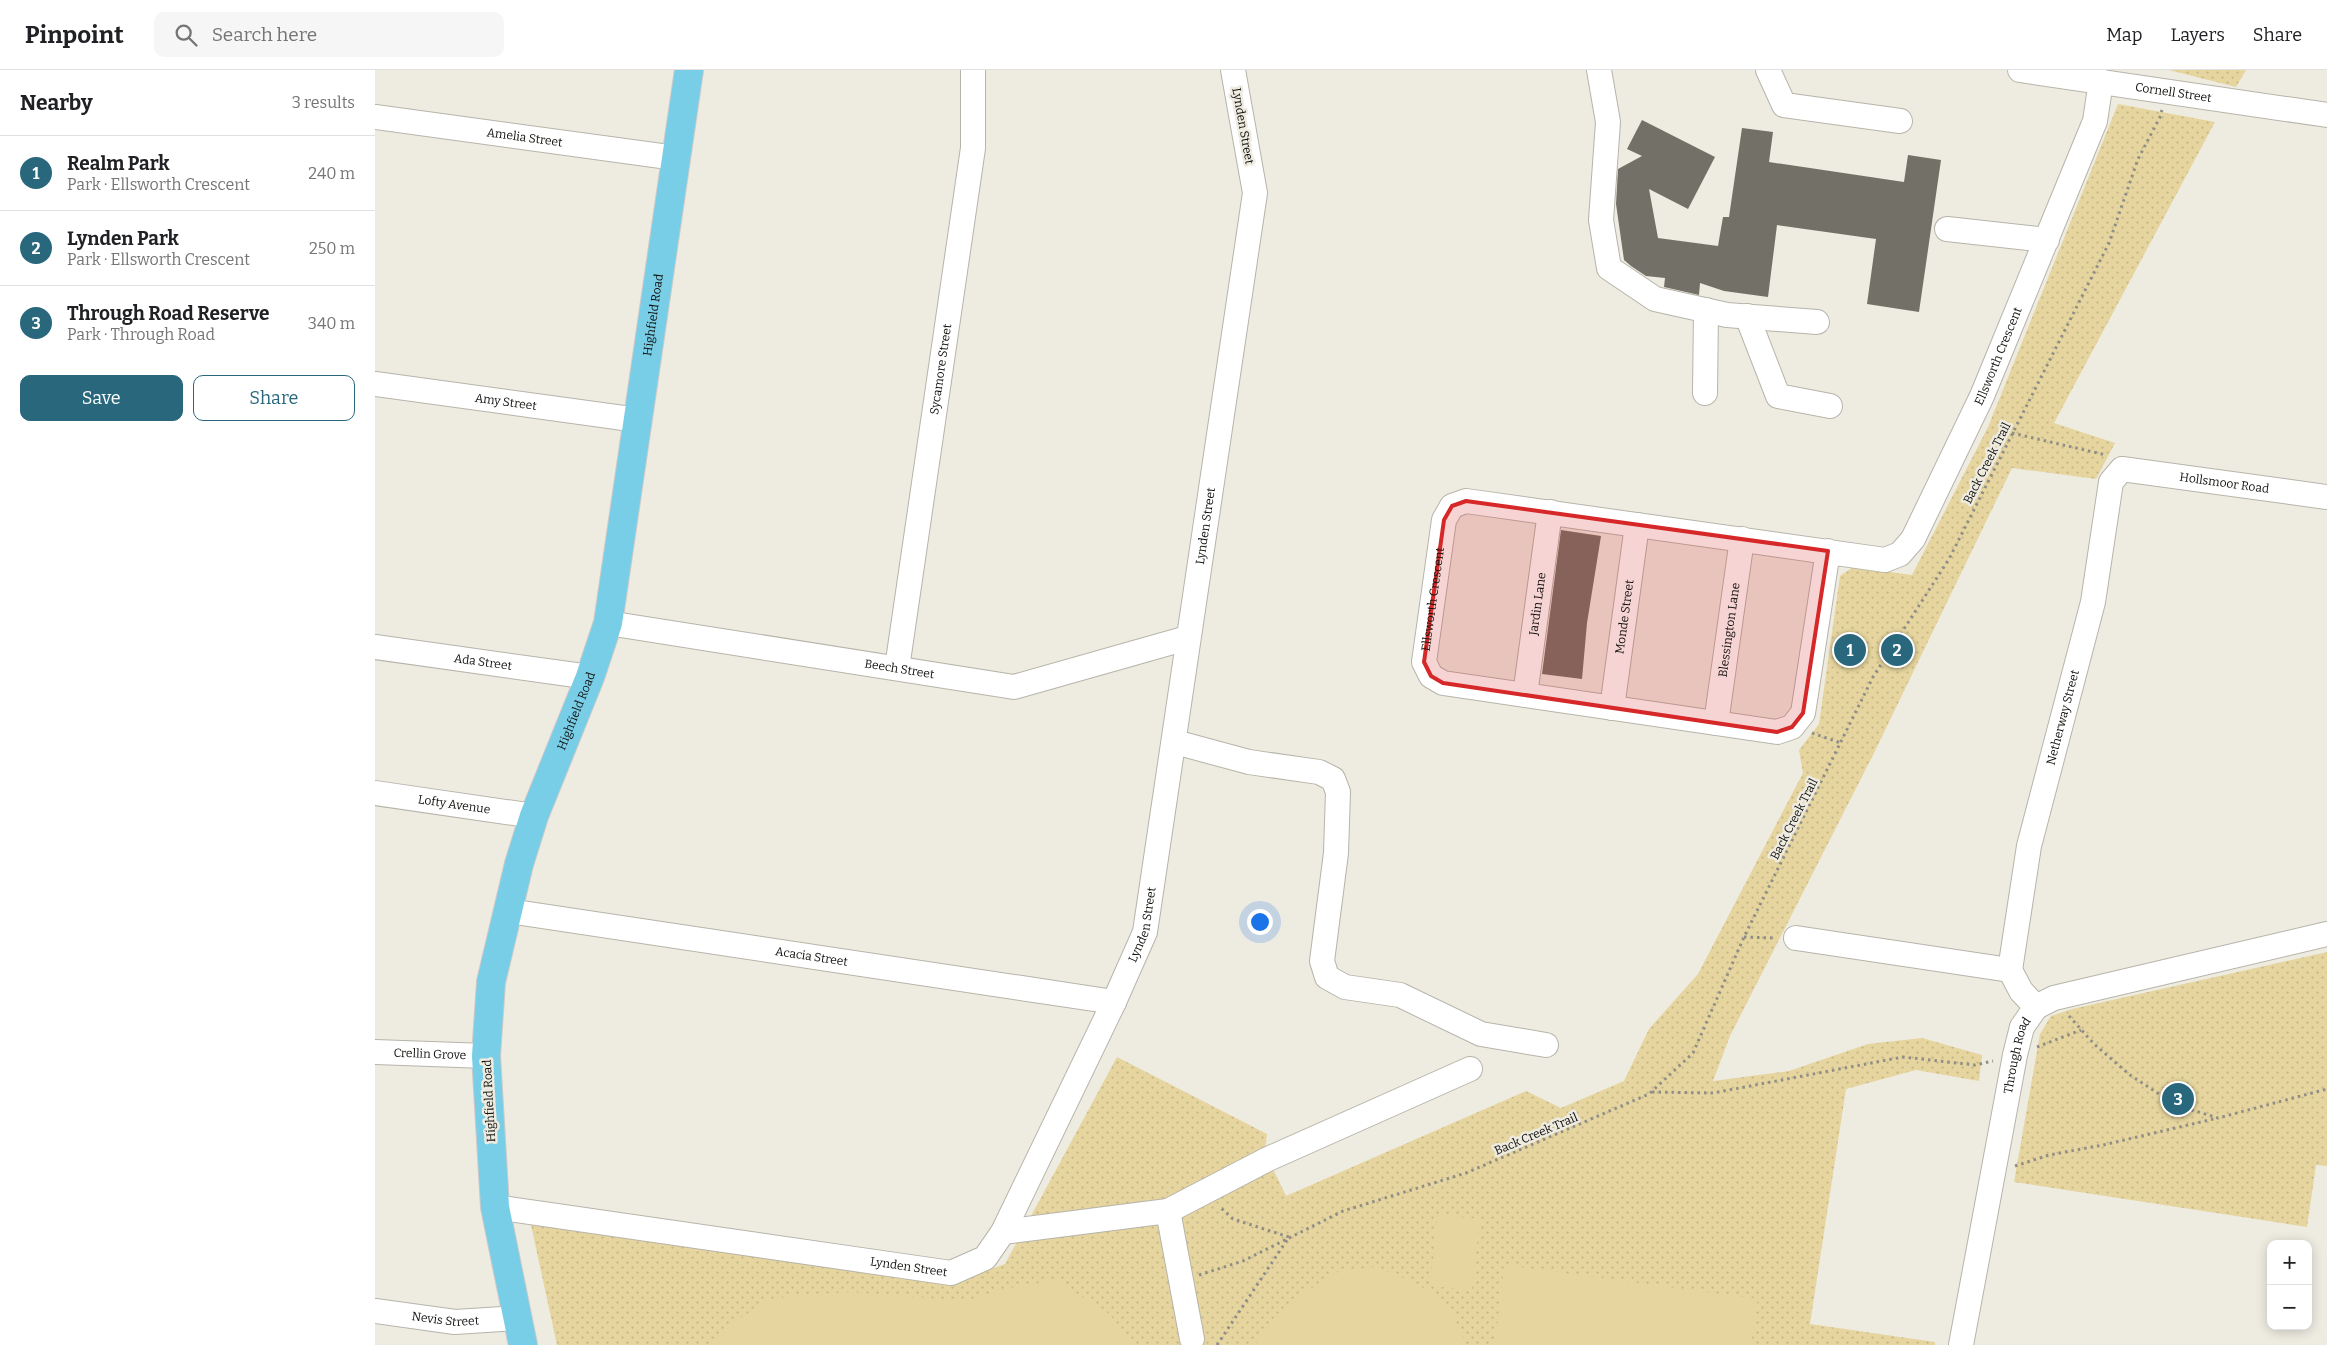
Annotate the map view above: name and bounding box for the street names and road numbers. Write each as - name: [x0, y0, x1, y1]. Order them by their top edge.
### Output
- street label: Cornell Street: [2134, 80, 2213, 105]
- street label: Lynden Street: [1229, 87, 1257, 166]
- street label: Amelia Street: [486, 125, 564, 150]
- street label: Highfield Road: [640, 273, 666, 357]
- street label: Ellsworth Crescent: [1972, 304, 2025, 408]
- street label: Sycamore Street: [927, 322, 954, 416]
- street label: Amy Street: [474, 391, 538, 413]
- street label: Back Creek Trail: [1961, 420, 2014, 506]
- street label: Hollsmoor Road: [2179, 470, 2270, 496]
- street label: Lynden Street: [1193, 486, 1218, 565]
- street label: Ellsworth Crescent: [1419, 546, 1447, 652]
- street label: Jardin Lane: [1526, 572, 1549, 637]
- street label: Monde Street: [1612, 578, 1637, 655]
- street label: Blessington Lane: [1716, 582, 1743, 678]
- street label: Ada Street: [453, 651, 513, 673]
- street label: Beech Street: [863, 657, 936, 681]
- street label: Netherway Street: [2044, 668, 2082, 767]
- street label: Highfield Road: [554, 670, 598, 752]
- street label: Back Creek Trail: [1768, 776, 1821, 862]
- street label: Lofty Avenue: [417, 792, 491, 817]
- street label: Lynden Street: [1126, 885, 1159, 964]
- street label: Acacia Street: [774, 944, 849, 969]
- street label: Through Road: [2001, 1014, 2034, 1095]
- street label: Crellin Grove: [393, 1046, 467, 1062]
- street label: Highfield Road: [480, 1059, 498, 1143]
- street label: Back Creek Trail: [1492, 1110, 1580, 1158]
- street label: Lynden Street: [869, 1254, 949, 1279]
- street label: Nevis Street: [411, 1309, 480, 1329]

